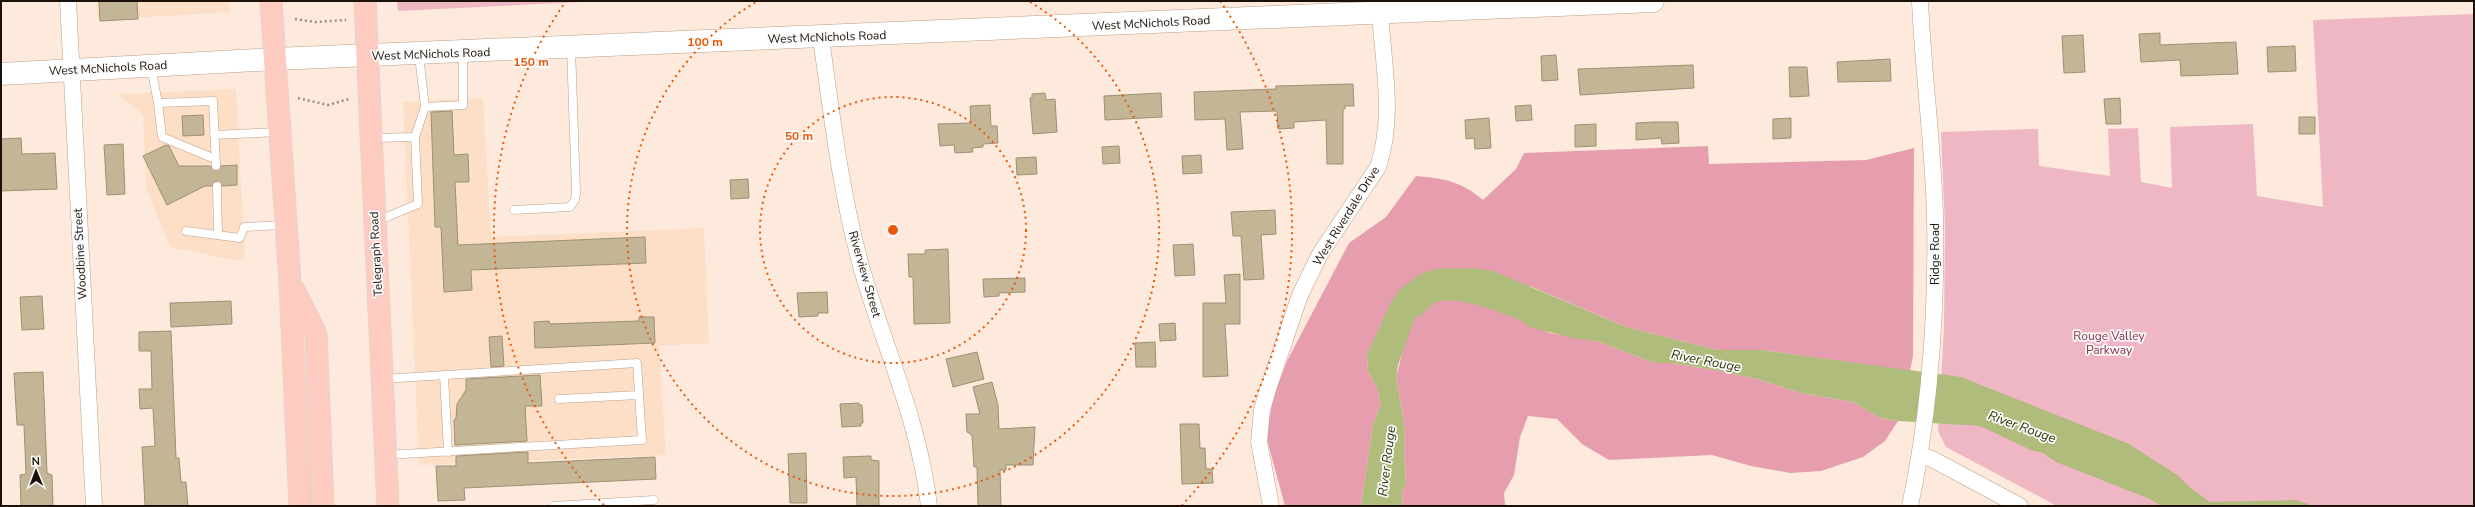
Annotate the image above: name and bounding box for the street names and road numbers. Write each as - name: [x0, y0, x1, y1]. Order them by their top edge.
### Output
- street label: West McNichols Road: [1091, 12, 1211, 34]
- street label: West McNichols Road: [767, 27, 887, 47]
- street label: West McNichols Road: [371, 44, 491, 64]
- street label: West McNichols Road: [48, 57, 168, 79]
- street label: West Riverdale Drive: [1309, 163, 1383, 269]
- street label: Woodbine Street: [70, 207, 90, 300]
- street label: Telegraph Road: [366, 211, 386, 297]
- street label: Ridge Road: [1927, 223, 1943, 285]
- street label: Riverview Street: [845, 229, 885, 320]

